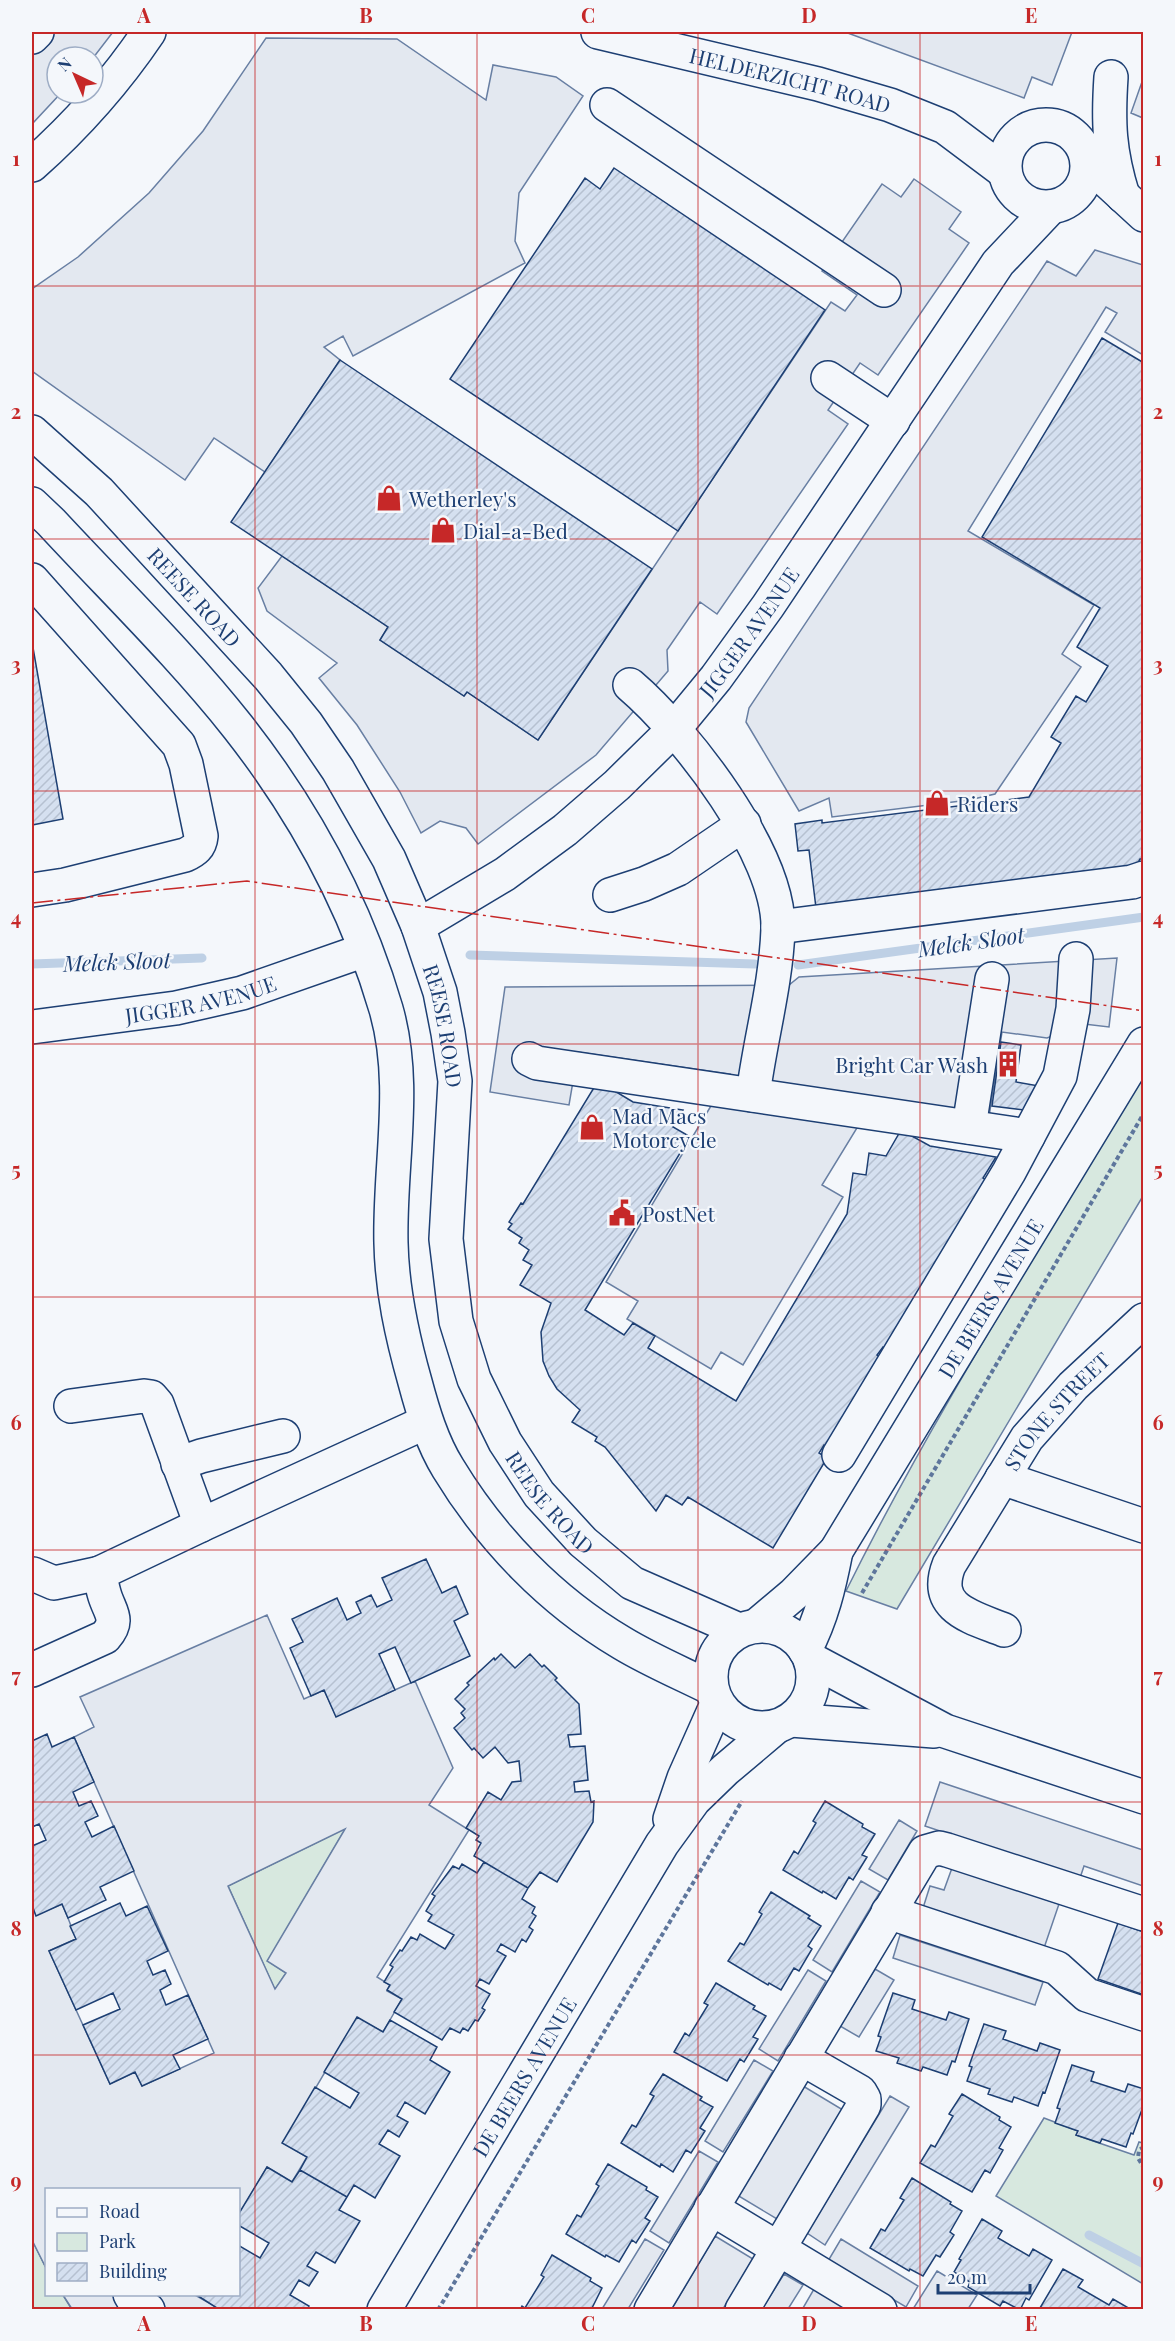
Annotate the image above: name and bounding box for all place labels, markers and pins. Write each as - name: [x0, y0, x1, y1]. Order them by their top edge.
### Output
- shop icon: Wetherley's: [374, 483, 404, 513]
- place label: Wetherley's: [408, 484, 517, 512]
- shop icon: Dial-a-Bed: [428, 515, 458, 545]
- place label: Dial-a-Bed: [463, 516, 568, 544]
- shop icon: Riders: [922, 788, 952, 818]
- place label: Riders: [957, 789, 1018, 817]
- building icon: Bright Car Wash: [993, 1049, 1023, 1079]
- place label: Bright Car Wash: [835, 1050, 989, 1078]
- place label: Mad Macs Motorcycle: [612, 1101, 717, 1153]
- shop icon: Mad Macs Motorcycle: [577, 1112, 607, 1142]
- public building icon: PostNet: [607, 1198, 637, 1228]
- place label: PostNet: [642, 1199, 715, 1227]

